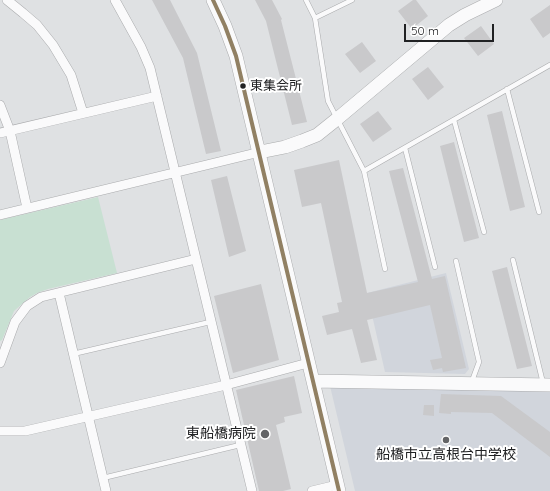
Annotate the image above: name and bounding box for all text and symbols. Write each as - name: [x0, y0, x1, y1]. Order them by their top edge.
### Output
- scale bar: [406, 16, 496, 42]
- text: 50 m: [411, 23, 439, 38]
- place label: 東集会所: [250, 78, 302, 94]
- marker: 東集会所: [238, 81, 248, 91]
- place label: 東船橋病院: [186, 426, 256, 442]
- marker: 東船橋病院: [259, 428, 271, 440]
- marker: 船橋市立高根台中学校: [441, 435, 451, 445]
- place label: 船橋市立高根台中学校: [376, 447, 516, 463]

